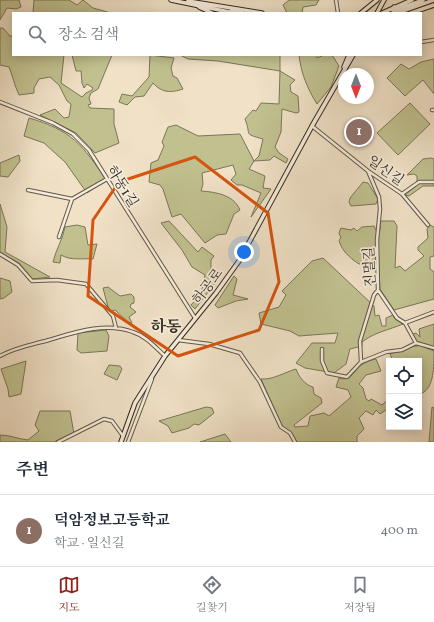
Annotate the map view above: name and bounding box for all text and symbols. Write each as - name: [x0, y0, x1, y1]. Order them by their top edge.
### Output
- search box: [12, 12, 422, 56]
- icon: search: [26, 23, 48, 45]
- text: 장소 검색: [58, 25, 119, 46]
- north arrow: [338, 68, 374, 104]
- pin: 1: [346, 117, 372, 147]
- street label: 일신길: [363, 152, 407, 191]
- street label: 하동1길: [101, 162, 142, 211]
- your location: [234, 242, 254, 262]
- street label: 진멀길: [360, 246, 381, 288]
- street label: 하공로: [188, 265, 228, 309]
- district label: 하동: [151, 317, 182, 339]
- map controls: [386, 358, 422, 430]
- button: locate: [386, 358, 422, 394]
- button: layers: [386, 394, 422, 430]
- text: 주변: [16, 459, 49, 482]
- text: 덕암정보고등학교: [54, 511, 170, 532]
- text: 1: [26, 522, 32, 540]
- text: 400 m: [381, 522, 418, 540]
- text: 학교 · 일신길: [54, 535, 125, 553]
- tab: 지도: [58, 574, 80, 616]
- tab: 길찾기: [196, 574, 228, 616]
- tab: 저장됨: [344, 574, 376, 616]

